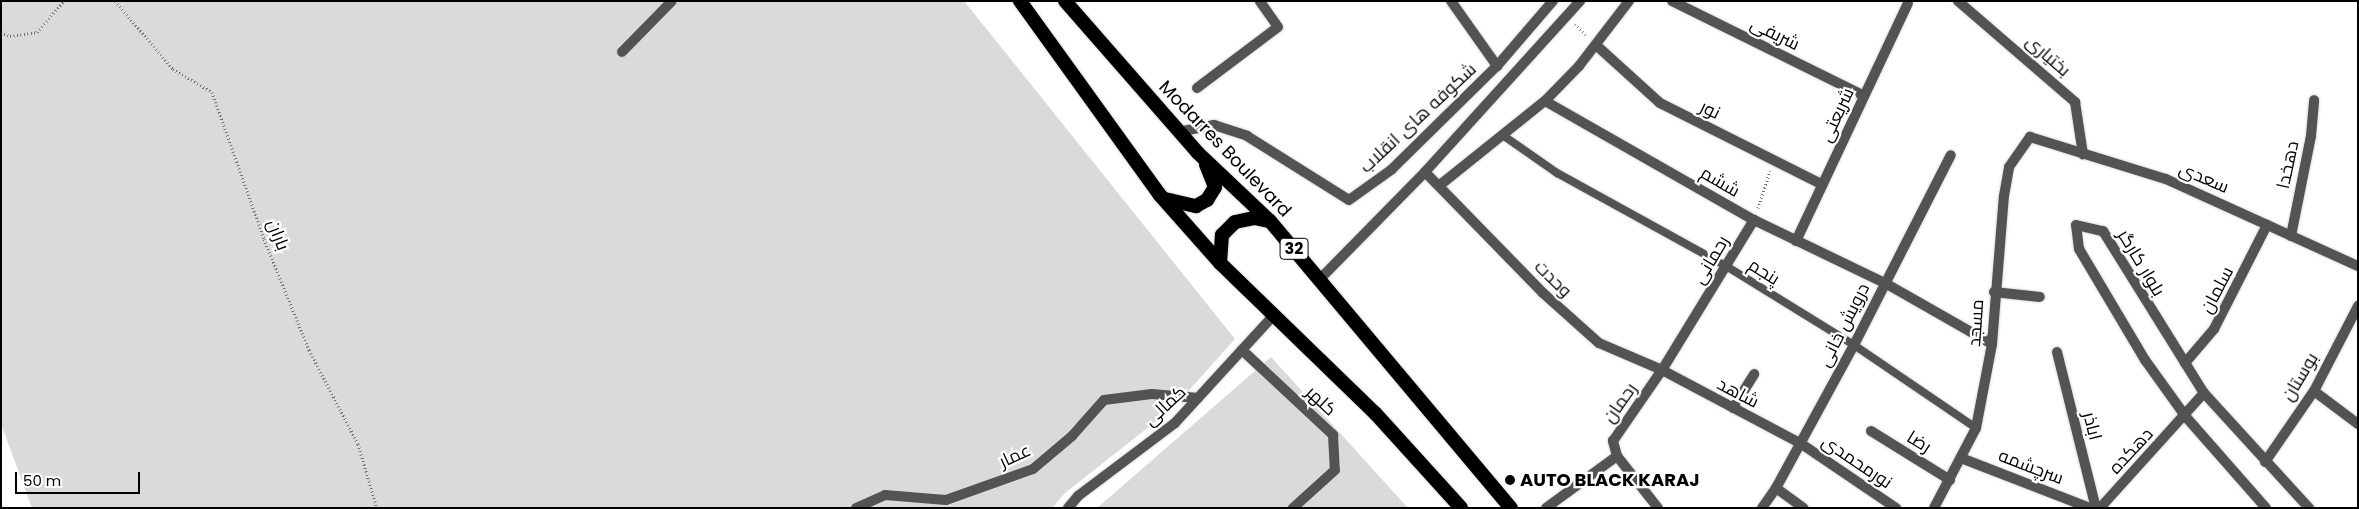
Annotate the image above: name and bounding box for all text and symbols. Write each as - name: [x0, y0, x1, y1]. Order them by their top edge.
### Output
- street label: شریفی: [1747, 13, 1803, 55]
- street label: بختیاری: [2021, 31, 2075, 81]
- street label: شکوفه های انقلاب: [1355, 59, 1481, 177]
- street label: Modarres Boulevard: [1154, 76, 1296, 222]
- street label: شریعتی: [1815, 84, 1859, 146]
- street label: نور: [1696, 96, 1724, 124]
- street label: دهخدا: [2272, 139, 2304, 191]
- street label: سعدی: [2176, 158, 2232, 198]
- street label: ششم: [1696, 162, 1744, 202]
- street label: باران: [262, 216, 294, 254]
- street label: بلوار کارگر: [2113, 226, 2169, 300]
- street label: رحمانی: [1688, 232, 1734, 288]
- road number: 32: [1279, 235, 1309, 262]
- street label: پنجم: [1744, 254, 1784, 290]
- street label: وحدت: [1530, 256, 1576, 302]
- street label: سلمان: [2196, 263, 2238, 317]
- street label: درویش خانی: [1814, 279, 1874, 371]
- street label: مسجد: [1964, 299, 1988, 347]
- street label: بوستان: [2277, 349, 2323, 405]
- street label: شاهد: [1713, 373, 1763, 413]
- street label: رحمان: [1598, 379, 1642, 427]
- street label: کمالی: [1140, 381, 1190, 431]
- street label: کلهر: [1301, 381, 1341, 421]
- street label: اباذر: [2078, 410, 2106, 442]
- street label: دهکده: [2104, 424, 2158, 478]
- street label: رضا: [1903, 426, 1935, 458]
- street label: نورمحمدی: [1818, 431, 1896, 493]
- street label: عمار: [996, 439, 1034, 473]
- street label: سرچشمه: [1995, 445, 2067, 489]
- scale bar: [18, 462, 142, 494]
- place label: AUTO BLACK KARAJ: [1520, 469, 1700, 491]
- text: 50 m: [23, 470, 61, 491]
- marker: AUTO BLACK KARAJ: [1504, 474, 1516, 486]

